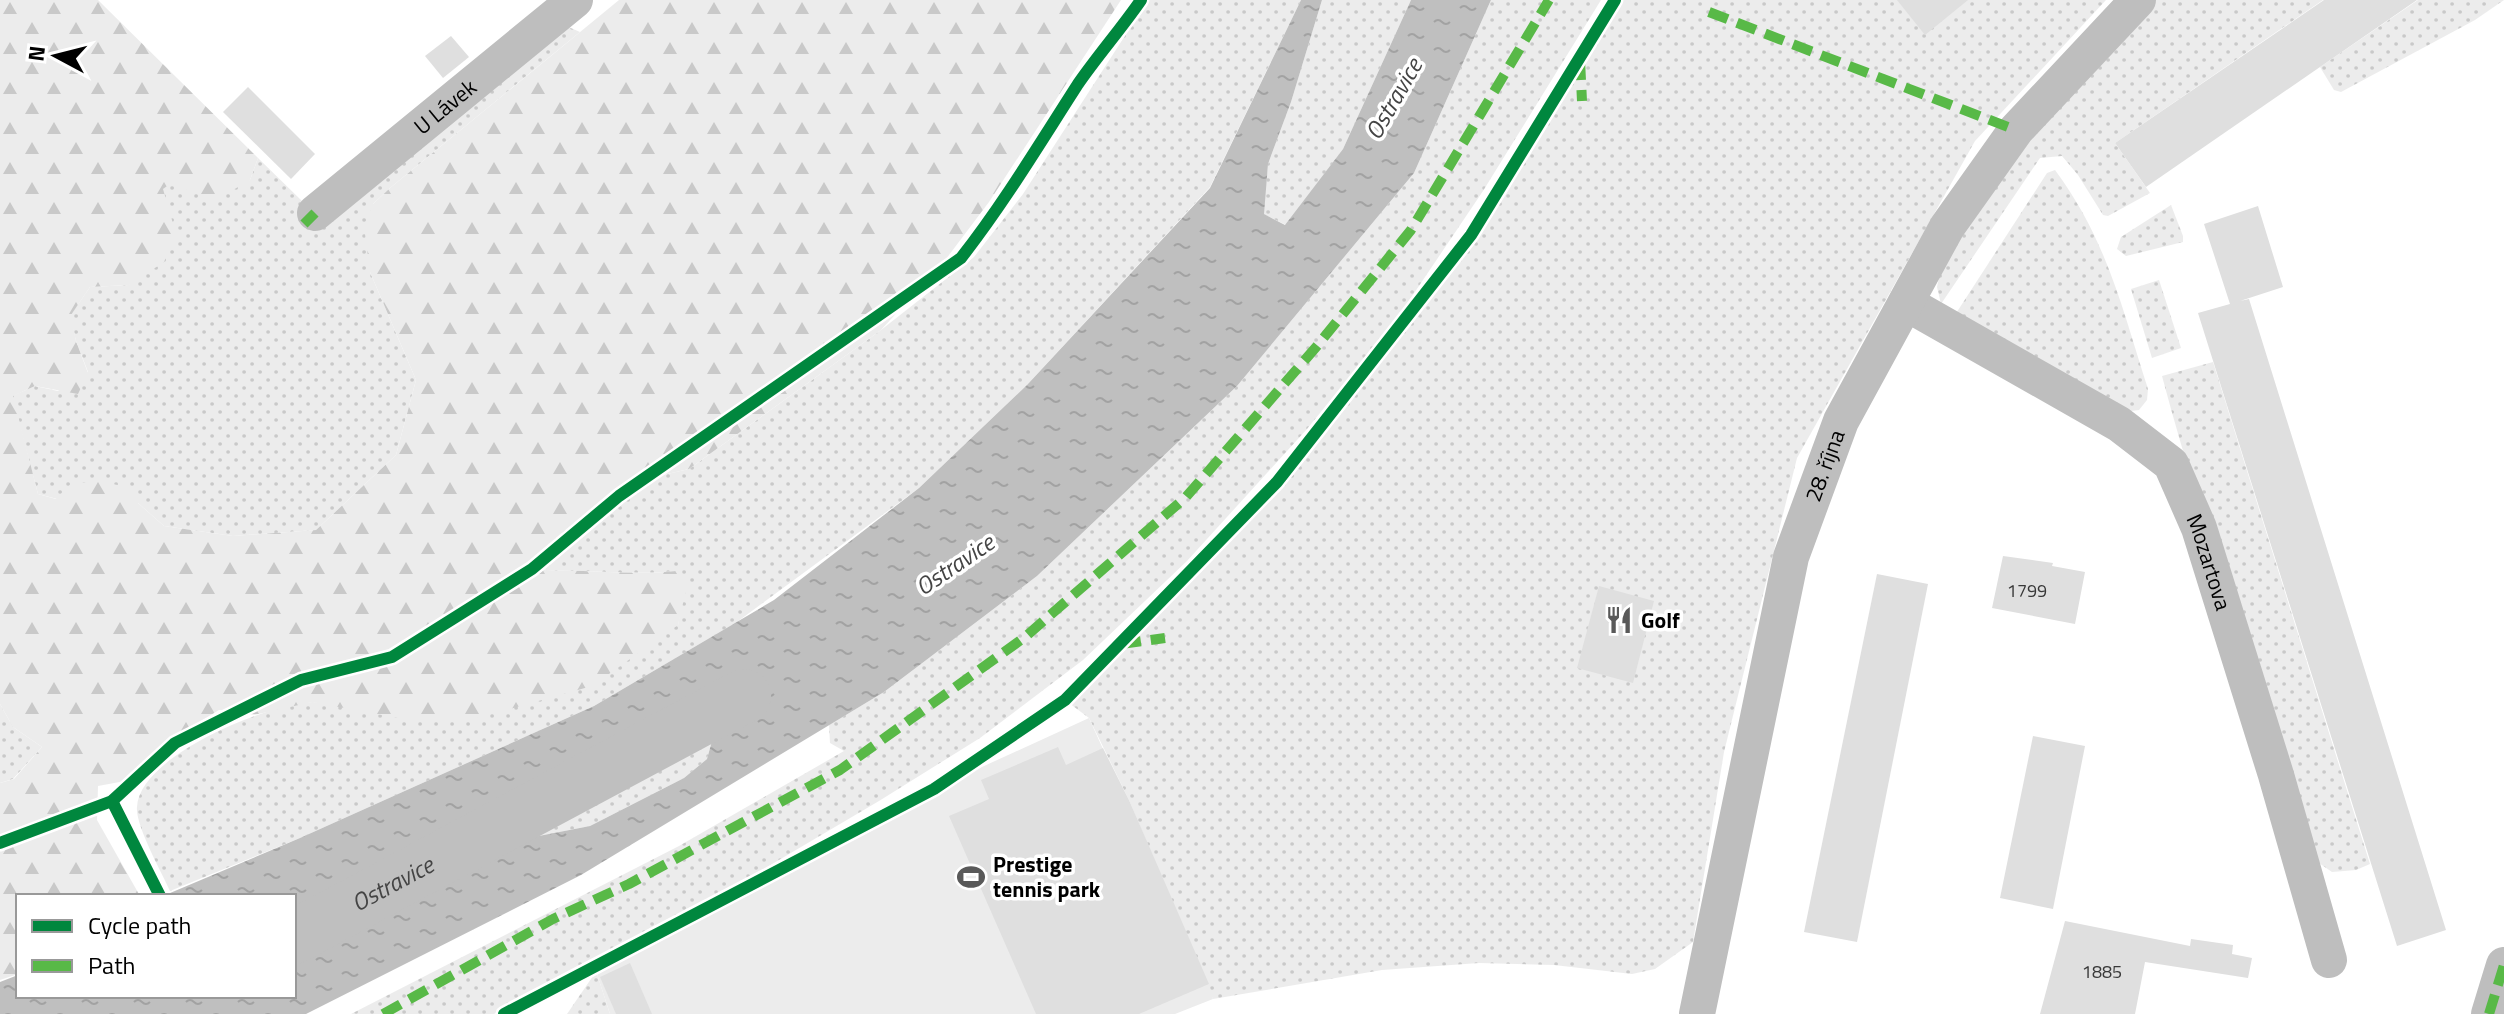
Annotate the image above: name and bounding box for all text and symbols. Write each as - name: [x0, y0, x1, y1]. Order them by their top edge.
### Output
- north arrow: [16, 16, 96, 96]
- text: N: [18, 44, 54, 63]
- water label: Ostravice: [1355, 49, 1432, 146]
- street label: U Lávek: [406, 70, 484, 143]
- street label: 28. října: [1796, 425, 1853, 506]
- street label: Mozartova: [2178, 508, 2241, 614]
- water label: Ostravice: [908, 523, 1003, 604]
- house number: 1799: [2007, 577, 2047, 604]
- place label: Golf: [1641, 603, 1680, 637]
- restaurant icon: Golf: [1604, 605, 1634, 635]
- water label: Ostravice: [345, 846, 442, 920]
- place label: Prestige tennis park: [993, 847, 1101, 906]
- sports icon: Prestige tennis park: [956, 862, 986, 892]
- legend: [16, 894, 296, 998]
- text: Cycle path: [88, 907, 191, 943]
- text: Path: [88, 947, 135, 983]
- house number: 1885: [2082, 958, 2122, 985]

